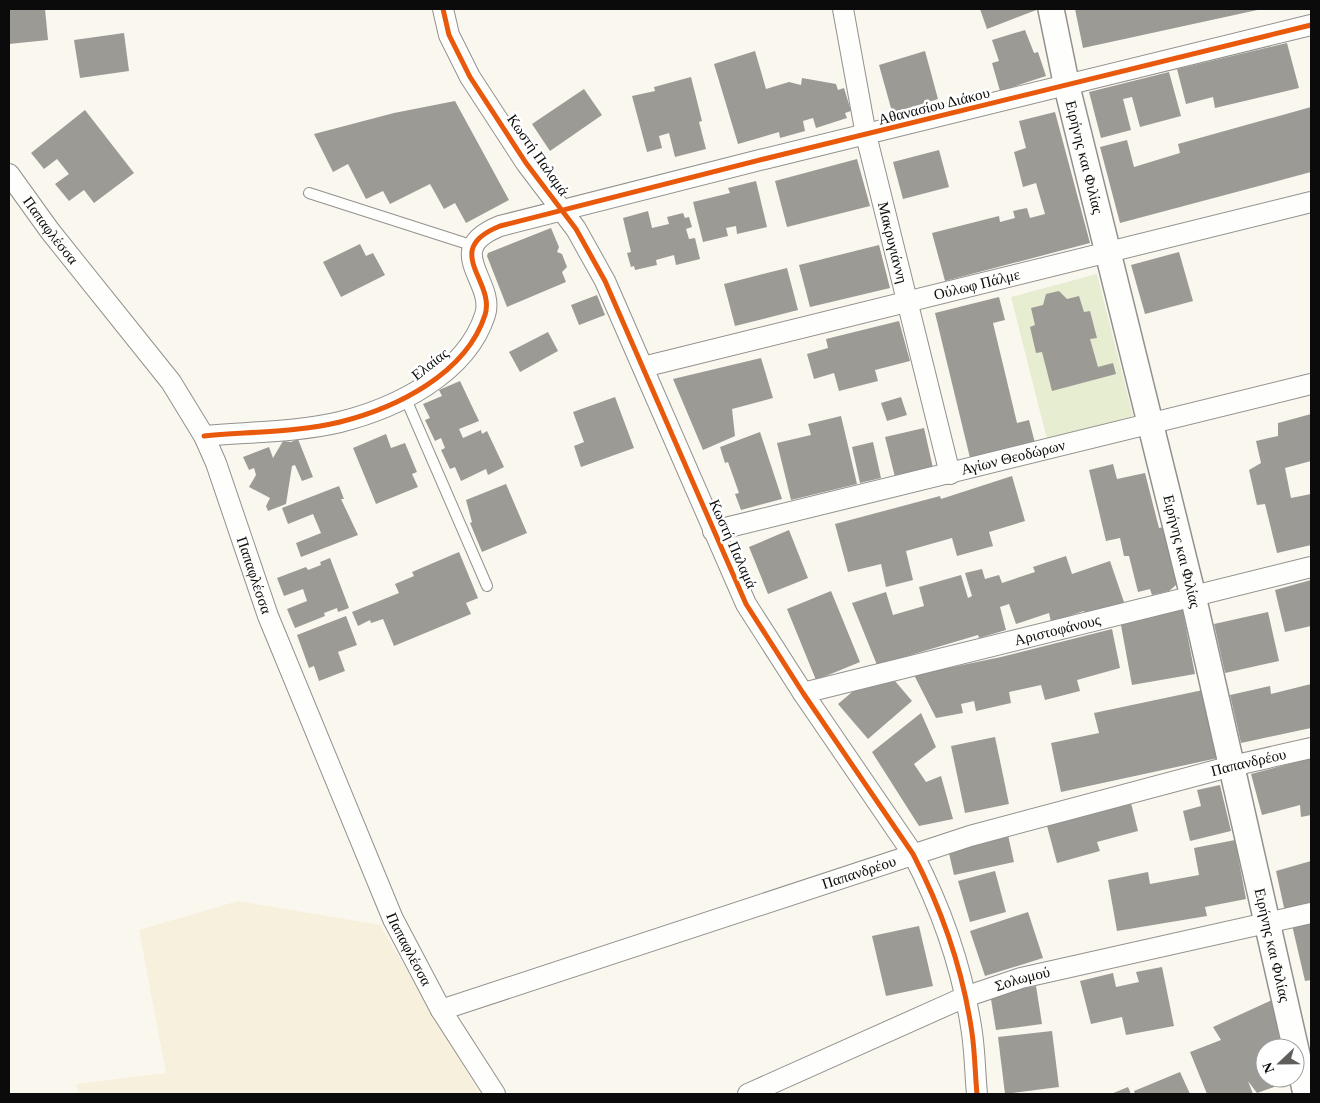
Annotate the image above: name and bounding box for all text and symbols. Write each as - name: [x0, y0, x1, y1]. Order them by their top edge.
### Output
- street label: Αθανασίου Διάκου: [877, 84, 991, 128]
- street label: Ειρήνης και Φιλίας: [1063, 99, 1106, 216]
- street label: Κωστή Παλαμά: [504, 111, 572, 199]
- street label: Παπαφλέσσα: [20, 193, 81, 267]
- street label: Μακρυγιάννη: [875, 200, 911, 285]
- street label: Ούλωφ Πάλμε: [932, 266, 1022, 303]
- street label: Ελαίας: [408, 345, 452, 383]
- street label: Αγίων Θεοδώρων: [959, 437, 1067, 478]
- street label: Ειρήνης και Φιλίας: [1160, 493, 1203, 610]
- street label: Κωστή Παλαμά: [706, 497, 760, 591]
- street label: Παπαφλέσσα: [234, 534, 275, 616]
- street label: Αριστοφάνους: [1013, 612, 1102, 648]
- street label: Παπανδρέου: [1209, 746, 1288, 779]
- street label: Παπανδρέου: [820, 853, 898, 892]
- street label: Ειρήνης και Φιλίας: [1252, 887, 1293, 1004]
- street label: Παπαφλέσσα: [383, 910, 435, 989]
- street label: Σολωμού: [993, 964, 1051, 994]
- north arrow: [1255, 1038, 1305, 1088]
- text: N: [1260, 1060, 1277, 1075]

